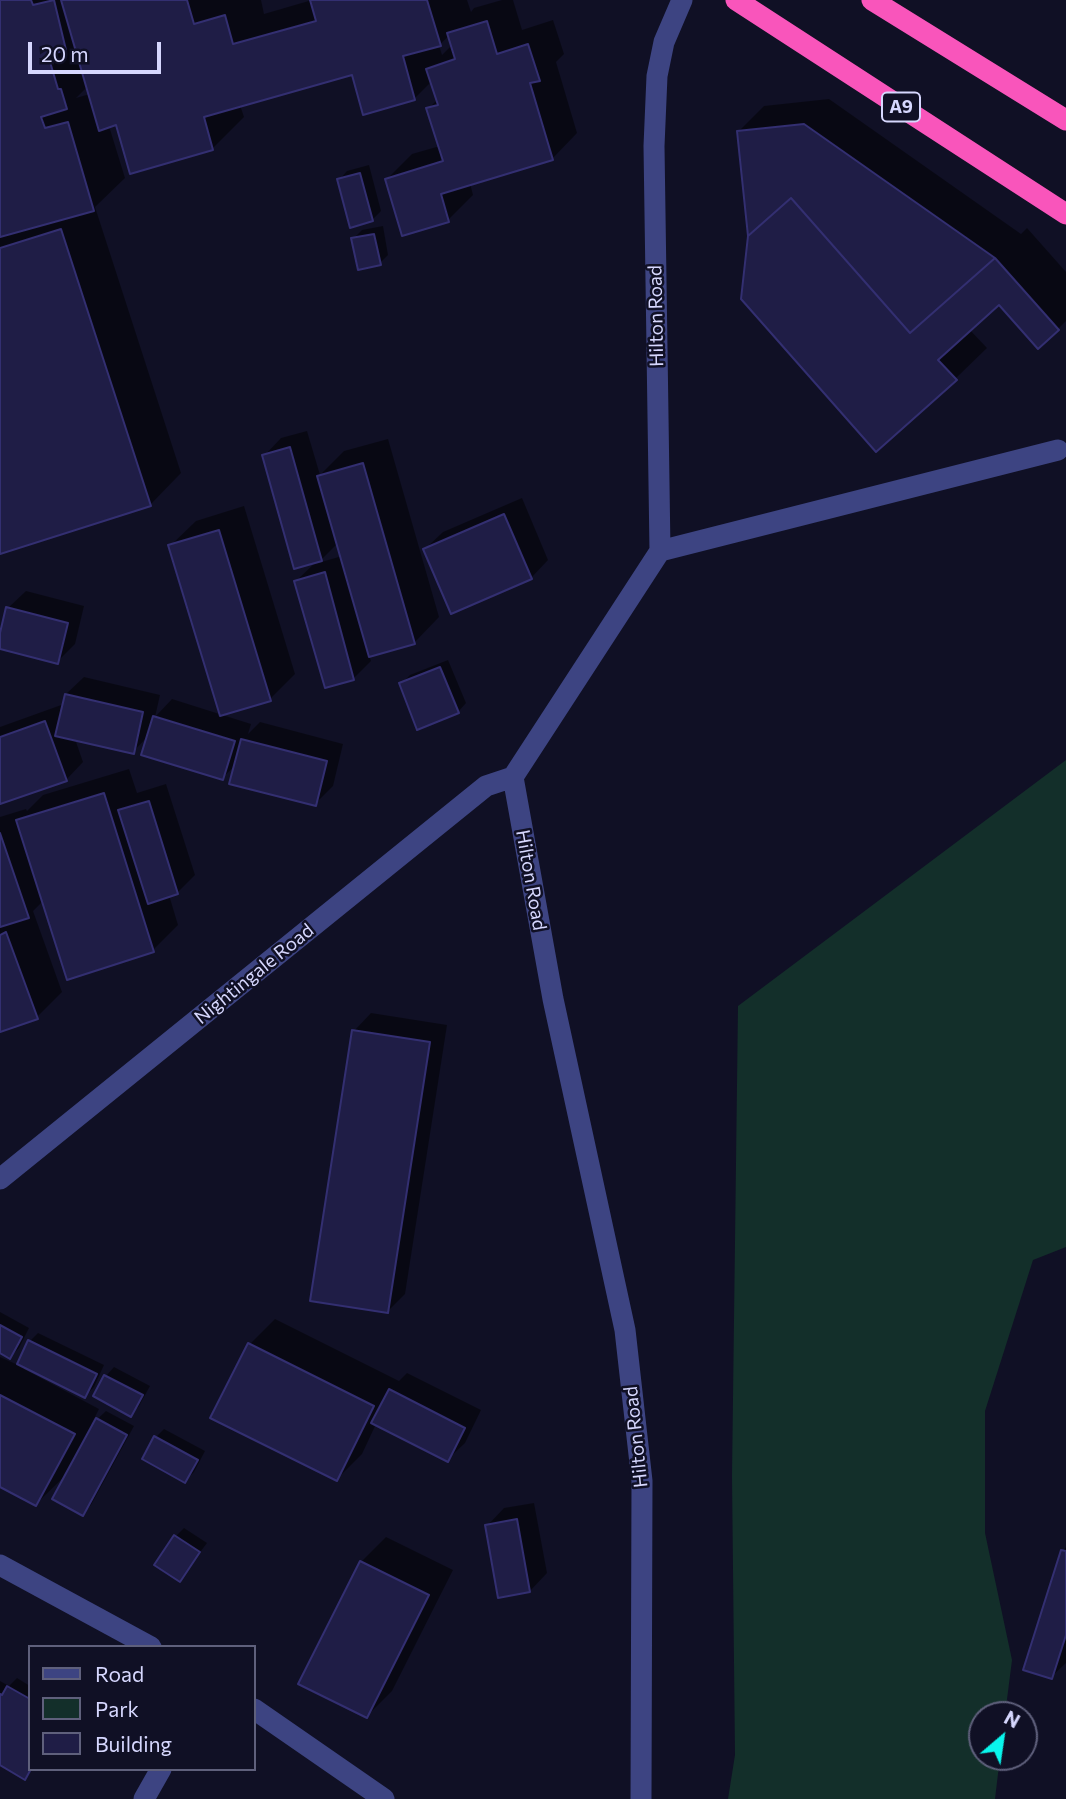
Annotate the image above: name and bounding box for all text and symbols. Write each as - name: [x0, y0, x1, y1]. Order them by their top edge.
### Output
- scale bar: [32, 28, 164, 72]
- text: 20 m: [41, 41, 89, 66]
- road number: A9: [882, 92, 920, 122]
- street label: Hilton Road: [644, 265, 668, 367]
- street label: Hilton Road: [511, 828, 551, 932]
- street label: Nightingale Road: [190, 919, 318, 1029]
- street label: Hilton Road: [619, 1385, 653, 1489]
- legend: [28, 1645, 256, 1771]
- text: Road: [95, 1661, 144, 1686]
- text: Park: [95, 1696, 139, 1721]
- north arrow: [968, 1701, 1038, 1771]
- text: N: [1001, 1705, 1024, 1732]
- text: Building: [95, 1731, 172, 1756]

